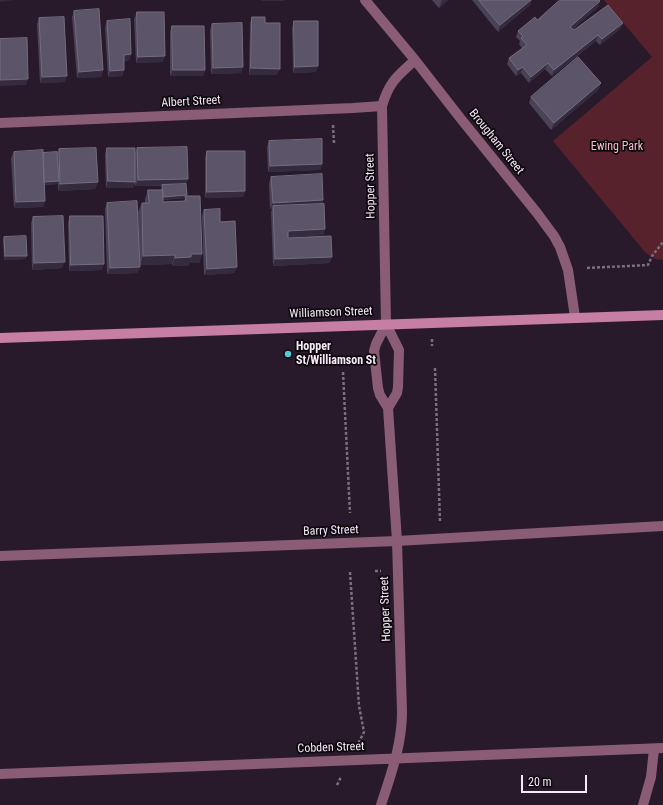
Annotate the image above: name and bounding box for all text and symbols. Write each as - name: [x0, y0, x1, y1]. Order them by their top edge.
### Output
- street label: Albert Street: [161, 93, 221, 111]
- street label: Brougham Street: [465, 107, 527, 177]
- park label: Ewing Park: [591, 140, 643, 154]
- street label: Hopper Street: [363, 153, 379, 219]
- street label: Williamson Street: [289, 304, 373, 322]
- place label: Hopper St/Williamson St: [296, 340, 376, 368]
- marker: Hopper St/Williamson St: [283, 349, 293, 359]
- street label: Barry Street: [303, 523, 359, 539]
- street label: Hopper Street: [378, 576, 394, 642]
- street label: Cobden Street: [297, 740, 365, 756]
- scale bar: [523, 767, 589, 793]
- text: 20 m: [528, 775, 552, 789]

